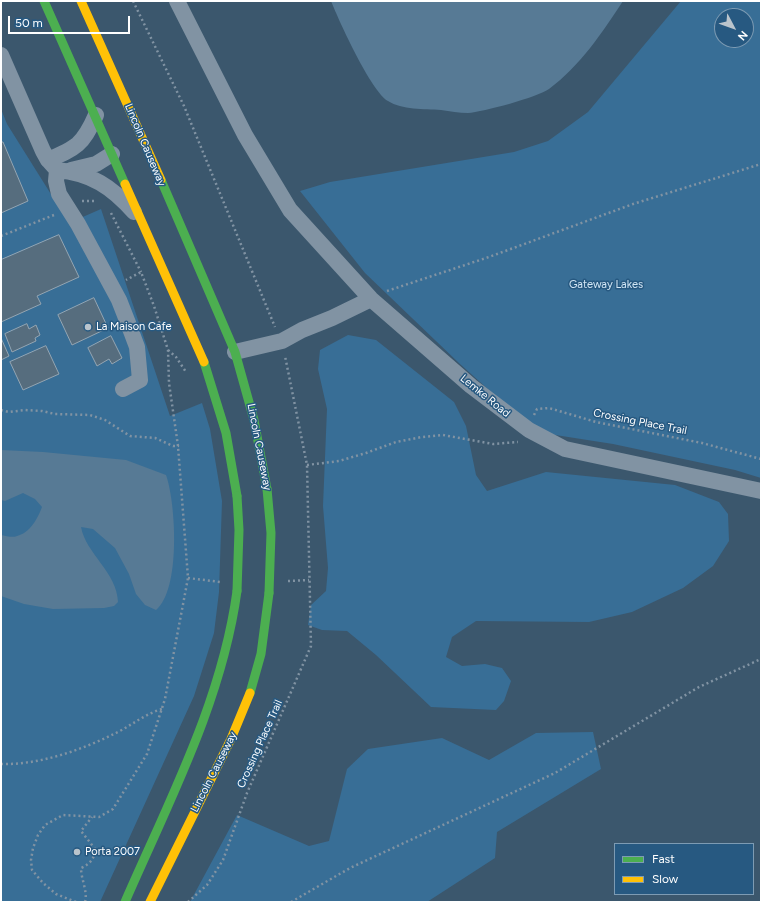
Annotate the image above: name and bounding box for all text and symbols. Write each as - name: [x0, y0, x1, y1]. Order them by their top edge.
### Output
- scale bar: [10, 8, 132, 34]
- north arrow: [714, 8, 754, 48]
- text: 50 m: [15, 16, 43, 30]
- text: N: [735, 28, 750, 43]
- street label: Lincoln Causeway: [122, 102, 168, 188]
- park label: Gateway Lakes: [569, 278, 643, 292]
- place label: La Maison Cafe: [96, 320, 171, 334]
- marker: La Maison Cafe: [83, 322, 93, 332]
- street label: Lemke Road: [457, 372, 513, 420]
- street label: Lincoln Causeway: [244, 402, 274, 492]
- street label: Crossing Place Trail: [592, 406, 688, 438]
- street label: Crossing Place Trail: [235, 698, 285, 790]
- street label: Lincoln Causeway: [188, 730, 240, 814]
- legend: [614, 843, 754, 895]
- place label: Porta 2007: [85, 845, 140, 859]
- marker: Porta 2007: [72, 847, 82, 857]
- text: Fast: [652, 852, 675, 866]
- text: Slow: [652, 872, 678, 886]

